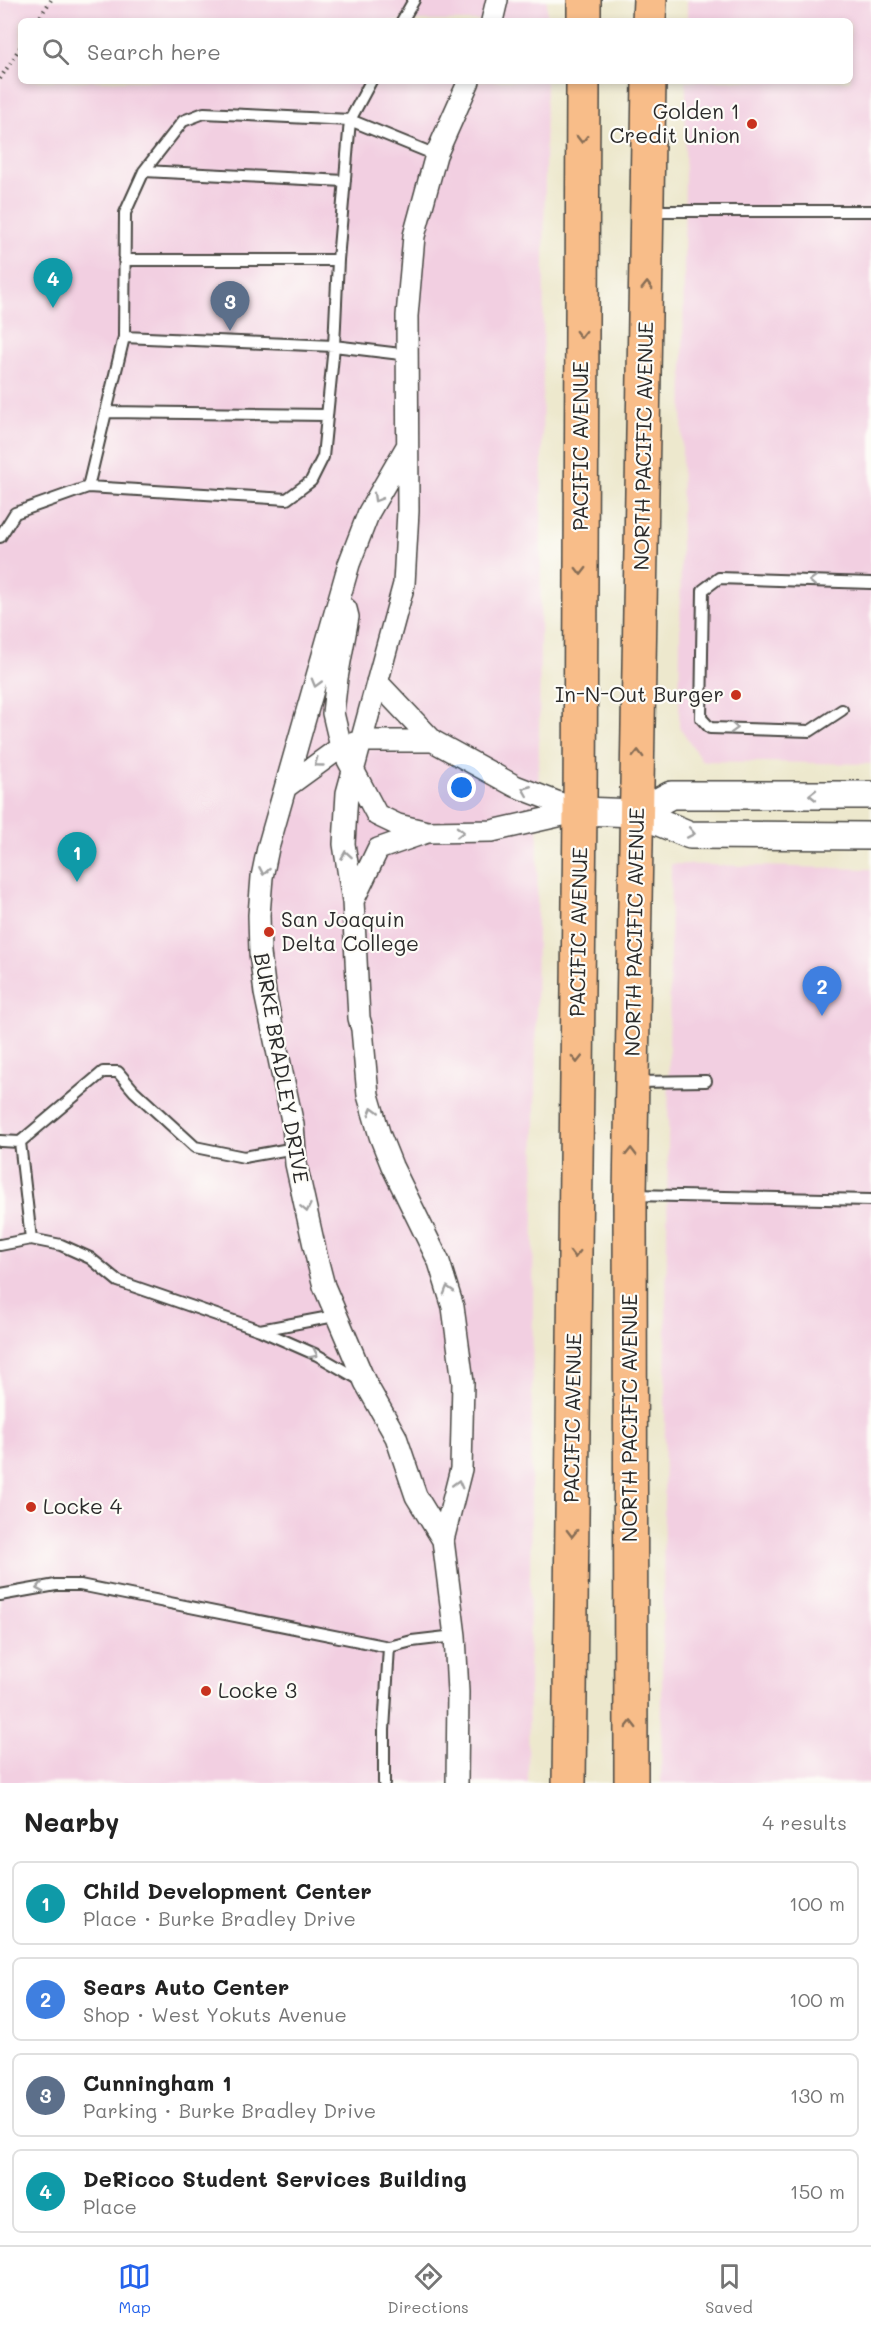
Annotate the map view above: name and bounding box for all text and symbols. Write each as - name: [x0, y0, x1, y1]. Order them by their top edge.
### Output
- search box: [18, 18, 853, 84]
- icon: search: [39, 35, 72, 68]
- text: Search here: [87, 37, 221, 66]
- place label: Golden 1 Credit Union: [610, 97, 740, 148]
- marker: Golden 1 Credit Union: [745, 117, 759, 131]
- one-way arrow: [576, 135, 588, 144]
- pin: 4: [34, 258, 72, 308]
- pin: 3: [210, 282, 250, 331]
- one-way arrow: [641, 282, 653, 291]
- street label: NORTH PACIFIC AVENUE: [627, 321, 658, 571]
- one-way arrow: [575, 330, 587, 339]
- street label: PACIFIC AVENUE: [566, 361, 593, 531]
- one-way arrow: [373, 492, 384, 502]
- one-way arrow: [574, 567, 587, 576]
- one-way arrow: [808, 575, 817, 587]
- one-way arrow: [311, 677, 323, 688]
- place label: In-N-Out Burger: [555, 680, 724, 707]
- marker: In-N-Out Burger: [729, 688, 743, 702]
- one-way arrow: [730, 722, 739, 735]
- one-way arrow: [632, 750, 644, 759]
- one-way arrow: [314, 756, 325, 767]
- your location: [447, 773, 476, 802]
- one-way arrow: [521, 785, 532, 797]
- one-way arrow: [808, 789, 817, 801]
- street label: NORTH PACIFIC AVENUE: [618, 807, 649, 1057]
- one-way arrow: [456, 825, 465, 838]
- one-way arrow: [686, 826, 696, 839]
- pin: 1: [58, 832, 97, 882]
- street label: PACIFIC AVENUE: [563, 847, 592, 1017]
- one-way arrow: [340, 851, 353, 861]
- one-way arrow: [258, 866, 271, 876]
- place label: San Joaquin Delta College: [281, 905, 419, 956]
- marker: San Joaquin Delta College: [262, 925, 276, 939]
- street label: BURKE BRADLEY DRIVE: [249, 950, 316, 1185]
- pin: 2: [802, 966, 842, 1016]
- one-way arrow: [571, 1054, 583, 1063]
- one-way arrow: [368, 1106, 380, 1117]
- one-way arrow: [625, 1147, 637, 1156]
- one-way arrow: [298, 1203, 311, 1213]
- one-way arrow: [569, 1249, 581, 1258]
- one-way arrow: [443, 1286, 455, 1296]
- street label: NORTH PACIFIC AVENUE: [615, 1294, 642, 1542]
- street label: PACIFIC AVENUE: [557, 1333, 586, 1503]
- one-way arrow: [307, 1347, 318, 1359]
- one-way arrow: [450, 1479, 463, 1489]
- place label: Locke 4: [43, 1492, 123, 1519]
- marker: Locke 4: [24, 1500, 38, 1514]
- one-way arrow: [566, 1528, 578, 1537]
- one-way arrow: [35, 1581, 45, 1594]
- place label: Locke 3: [218, 1676, 297, 1703]
- marker: Locke 3: [199, 1684, 213, 1698]
- one-way arrow: [625, 1720, 637, 1729]
- text: Nearby: [24, 1805, 119, 1839]
- text: 4 results: [762, 1809, 847, 1835]
- text: Child Development Center: [83, 1876, 372, 1905]
- text: 1: [41, 1890, 50, 1916]
- text: 100 m: [789, 1890, 845, 1916]
- text: Place · Burke Bradley Drive: [83, 1905, 356, 1931]
- text: Sears Auto Center: [83, 1972, 289, 2001]
- text: 2: [40, 1986, 51, 2012]
- text: 100 m: [789, 1986, 845, 2012]
- text: Shop · West Yokuts Avenue: [83, 2001, 347, 2027]
- text: Cunningham 1: [83, 2068, 232, 2097]
- text: 3: [40, 2082, 52, 2108]
- text: 130 m: [790, 2082, 845, 2108]
- text: Parking · Burke Bradley Drive: [83, 2097, 376, 2123]
- text: DeRicco Student Services Building: [83, 2164, 467, 2193]
- text: 4: [39, 2178, 52, 2204]
- text: 150 m: [790, 2178, 845, 2204]
- text: Place: [83, 2193, 137, 2219]
- tab: Map: [118, 2260, 151, 2317]
- tab: Directions: [388, 2260, 469, 2317]
- tab: Saved: [705, 2260, 753, 2317]

